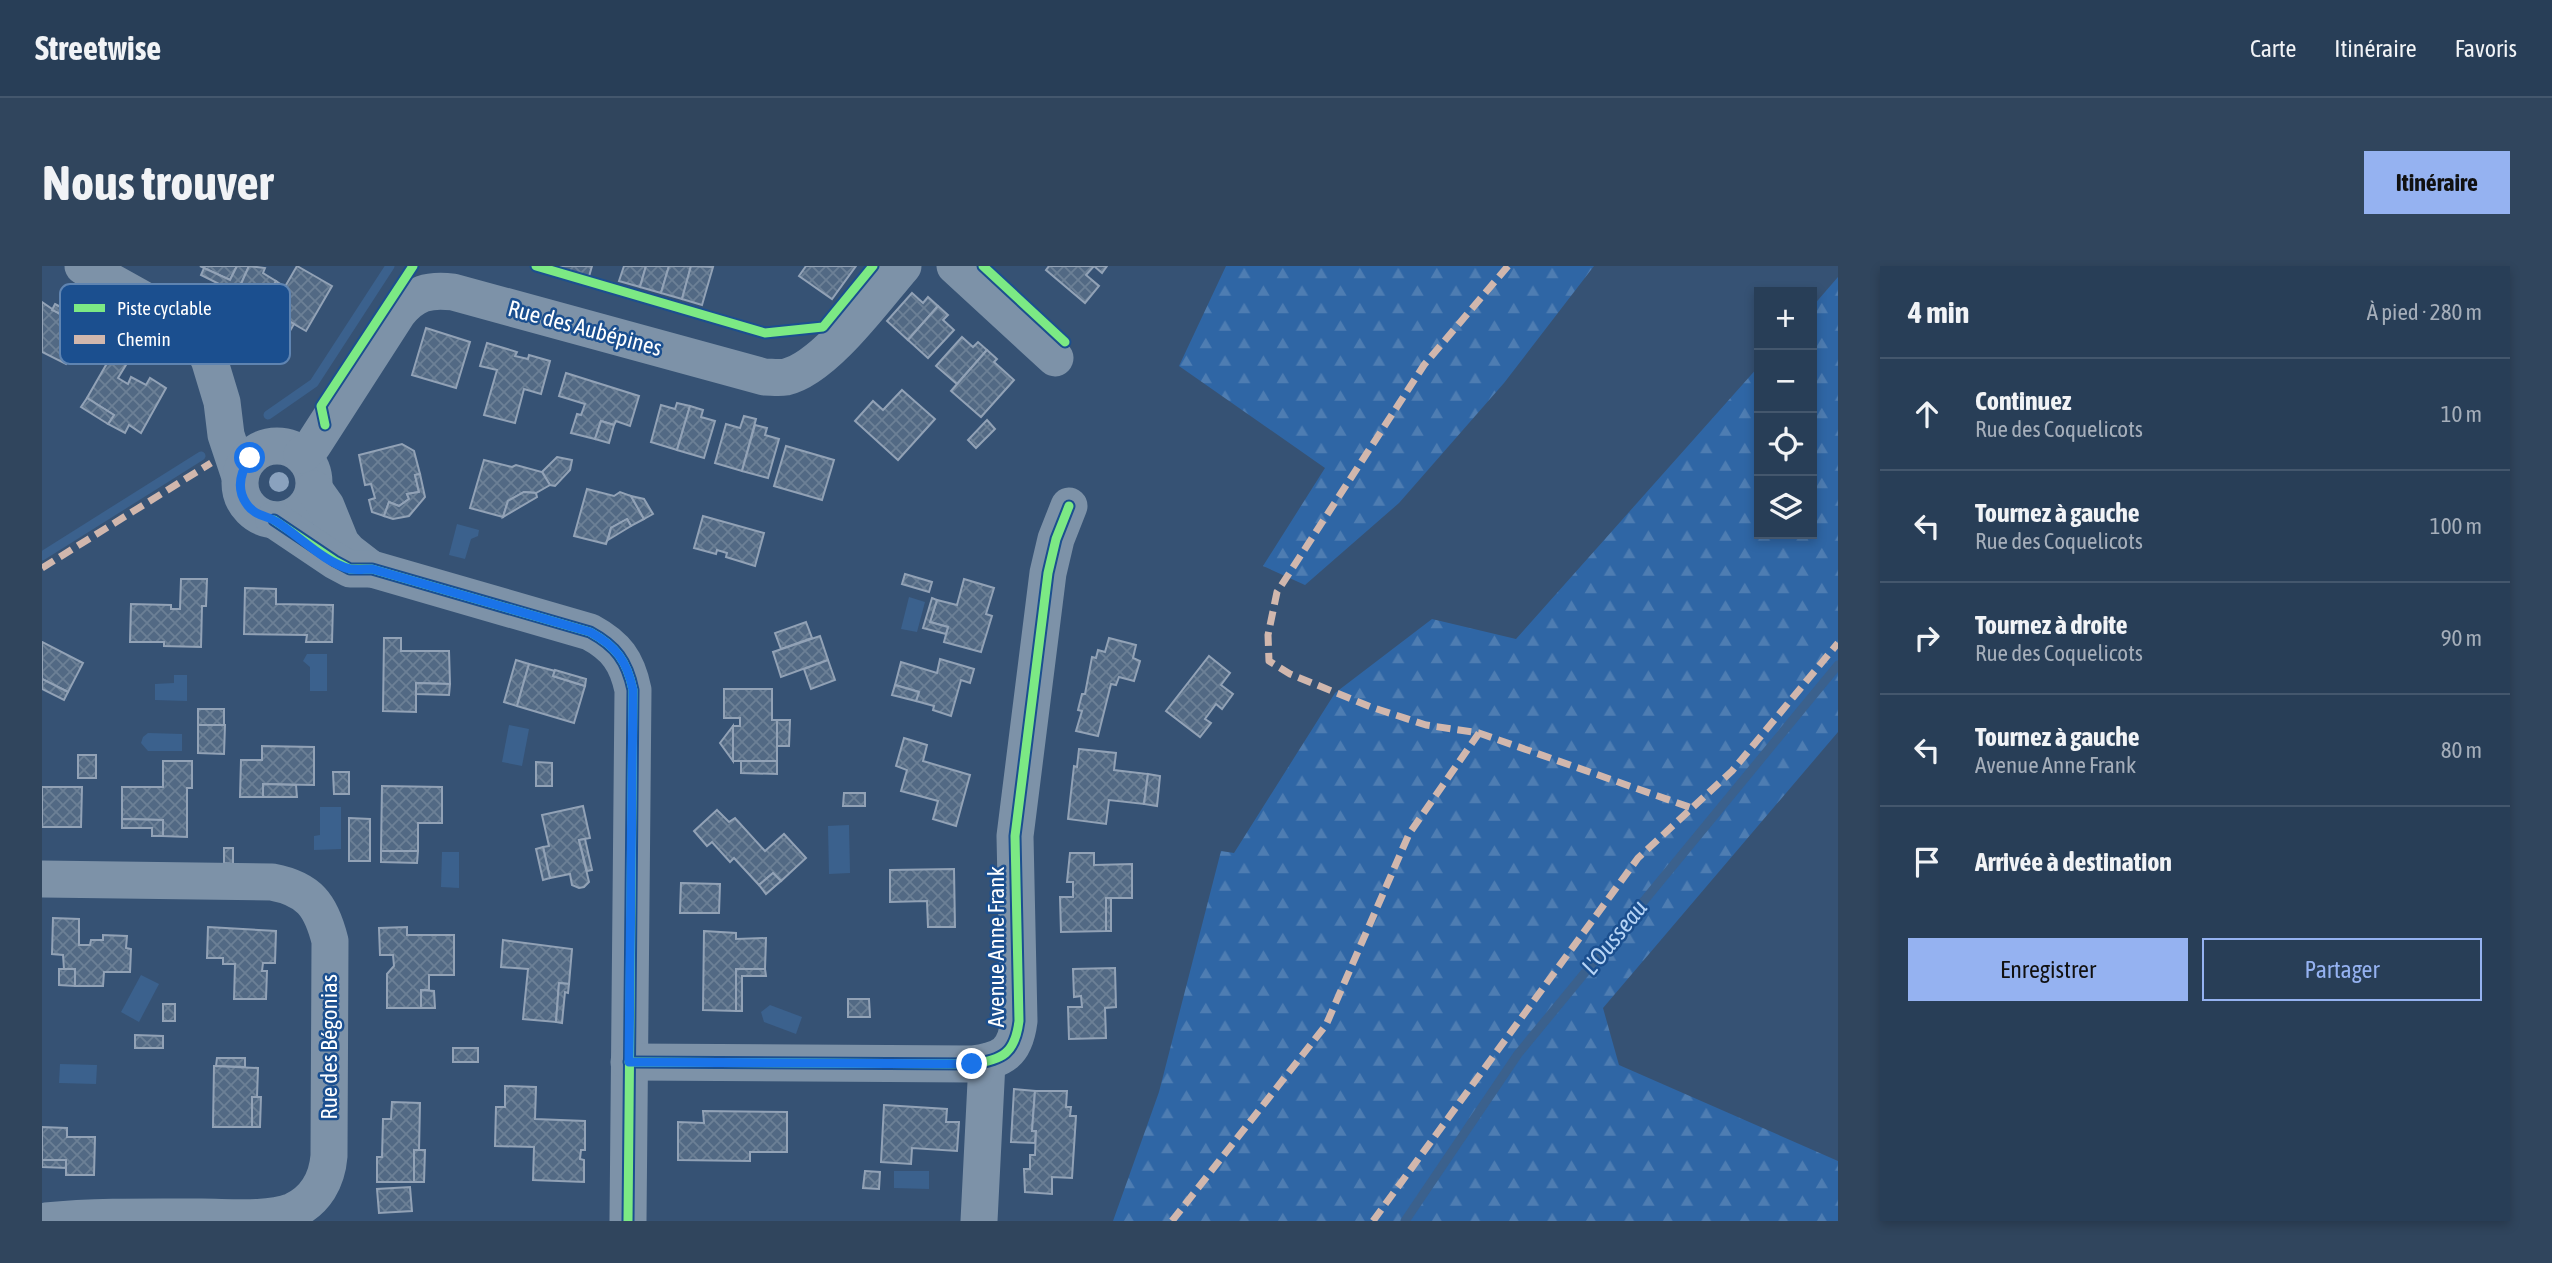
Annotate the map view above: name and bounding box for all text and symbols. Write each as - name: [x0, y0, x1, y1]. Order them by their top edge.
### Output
- text: Streetwise: [35, 29, 161, 67]
- text: Carte: [2250, 35, 2296, 62]
- text: Itinéraire: [2334, 35, 2417, 62]
- text: Favoris: [2455, 35, 2517, 62]
- button: Itinéraire: [2364, 151, 2510, 214]
- text: Nous trouver: [42, 154, 273, 210]
- legend: [60, 284, 290, 364]
- map controls: [1754, 287, 1817, 539]
- button: +: [1754, 287, 1817, 350]
- street label: Rue des Aubépines: [505, 295, 665, 361]
- text: 4 min: [1908, 295, 1969, 329]
- text: Piste cyclable: [117, 297, 212, 319]
- text: À pied · 280 m: [2367, 299, 2482, 325]
- text: Chemin: [117, 328, 171, 350]
- button: −: [1754, 350, 1817, 413]
- text: Continuez: [1975, 386, 2071, 416]
- icon: ahead: [1908, 395, 1946, 433]
- text: 10 m: [2441, 401, 2482, 427]
- button: locate: [1754, 413, 1817, 476]
- text: Rue des Coquelicots: [1975, 416, 2143, 442]
- route start: [234, 442, 265, 473]
- button: layers: [1754, 476, 1817, 539]
- text: Tournez à gauche: [1975, 498, 2140, 528]
- icon: left: [1908, 507, 1946, 545]
- text: 100 m: [2430, 513, 2482, 539]
- text: Rue des Coquelicots: [1975, 528, 2143, 554]
- text: Tournez à droite: [1975, 610, 2128, 640]
- icon: right: [1908, 619, 1946, 657]
- text: 90 m: [2441, 625, 2482, 651]
- text: Rue des Coquelicots: [1975, 640, 2143, 666]
- text: Tournez à gauche: [1975, 722, 2140, 752]
- icon: left: [1908, 731, 1946, 769]
- text: 80 m: [2441, 737, 2482, 763]
- text: Avenue Anne Frank: [1975, 752, 2136, 778]
- icon: arrive: [1908, 843, 1946, 881]
- text: Arrivée à destination: [1975, 847, 2172, 877]
- street label: Avenue Anne Frank: [983, 866, 1009, 1028]
- water label: L'Ousseau: [1576, 894, 1652, 980]
- button: Enregistrer: [1908, 938, 2188, 1001]
- button: Partager: [2202, 938, 2482, 1001]
- street label: Rue des Bégonias: [316, 974, 342, 1120]
- route end: [956, 1048, 987, 1079]

